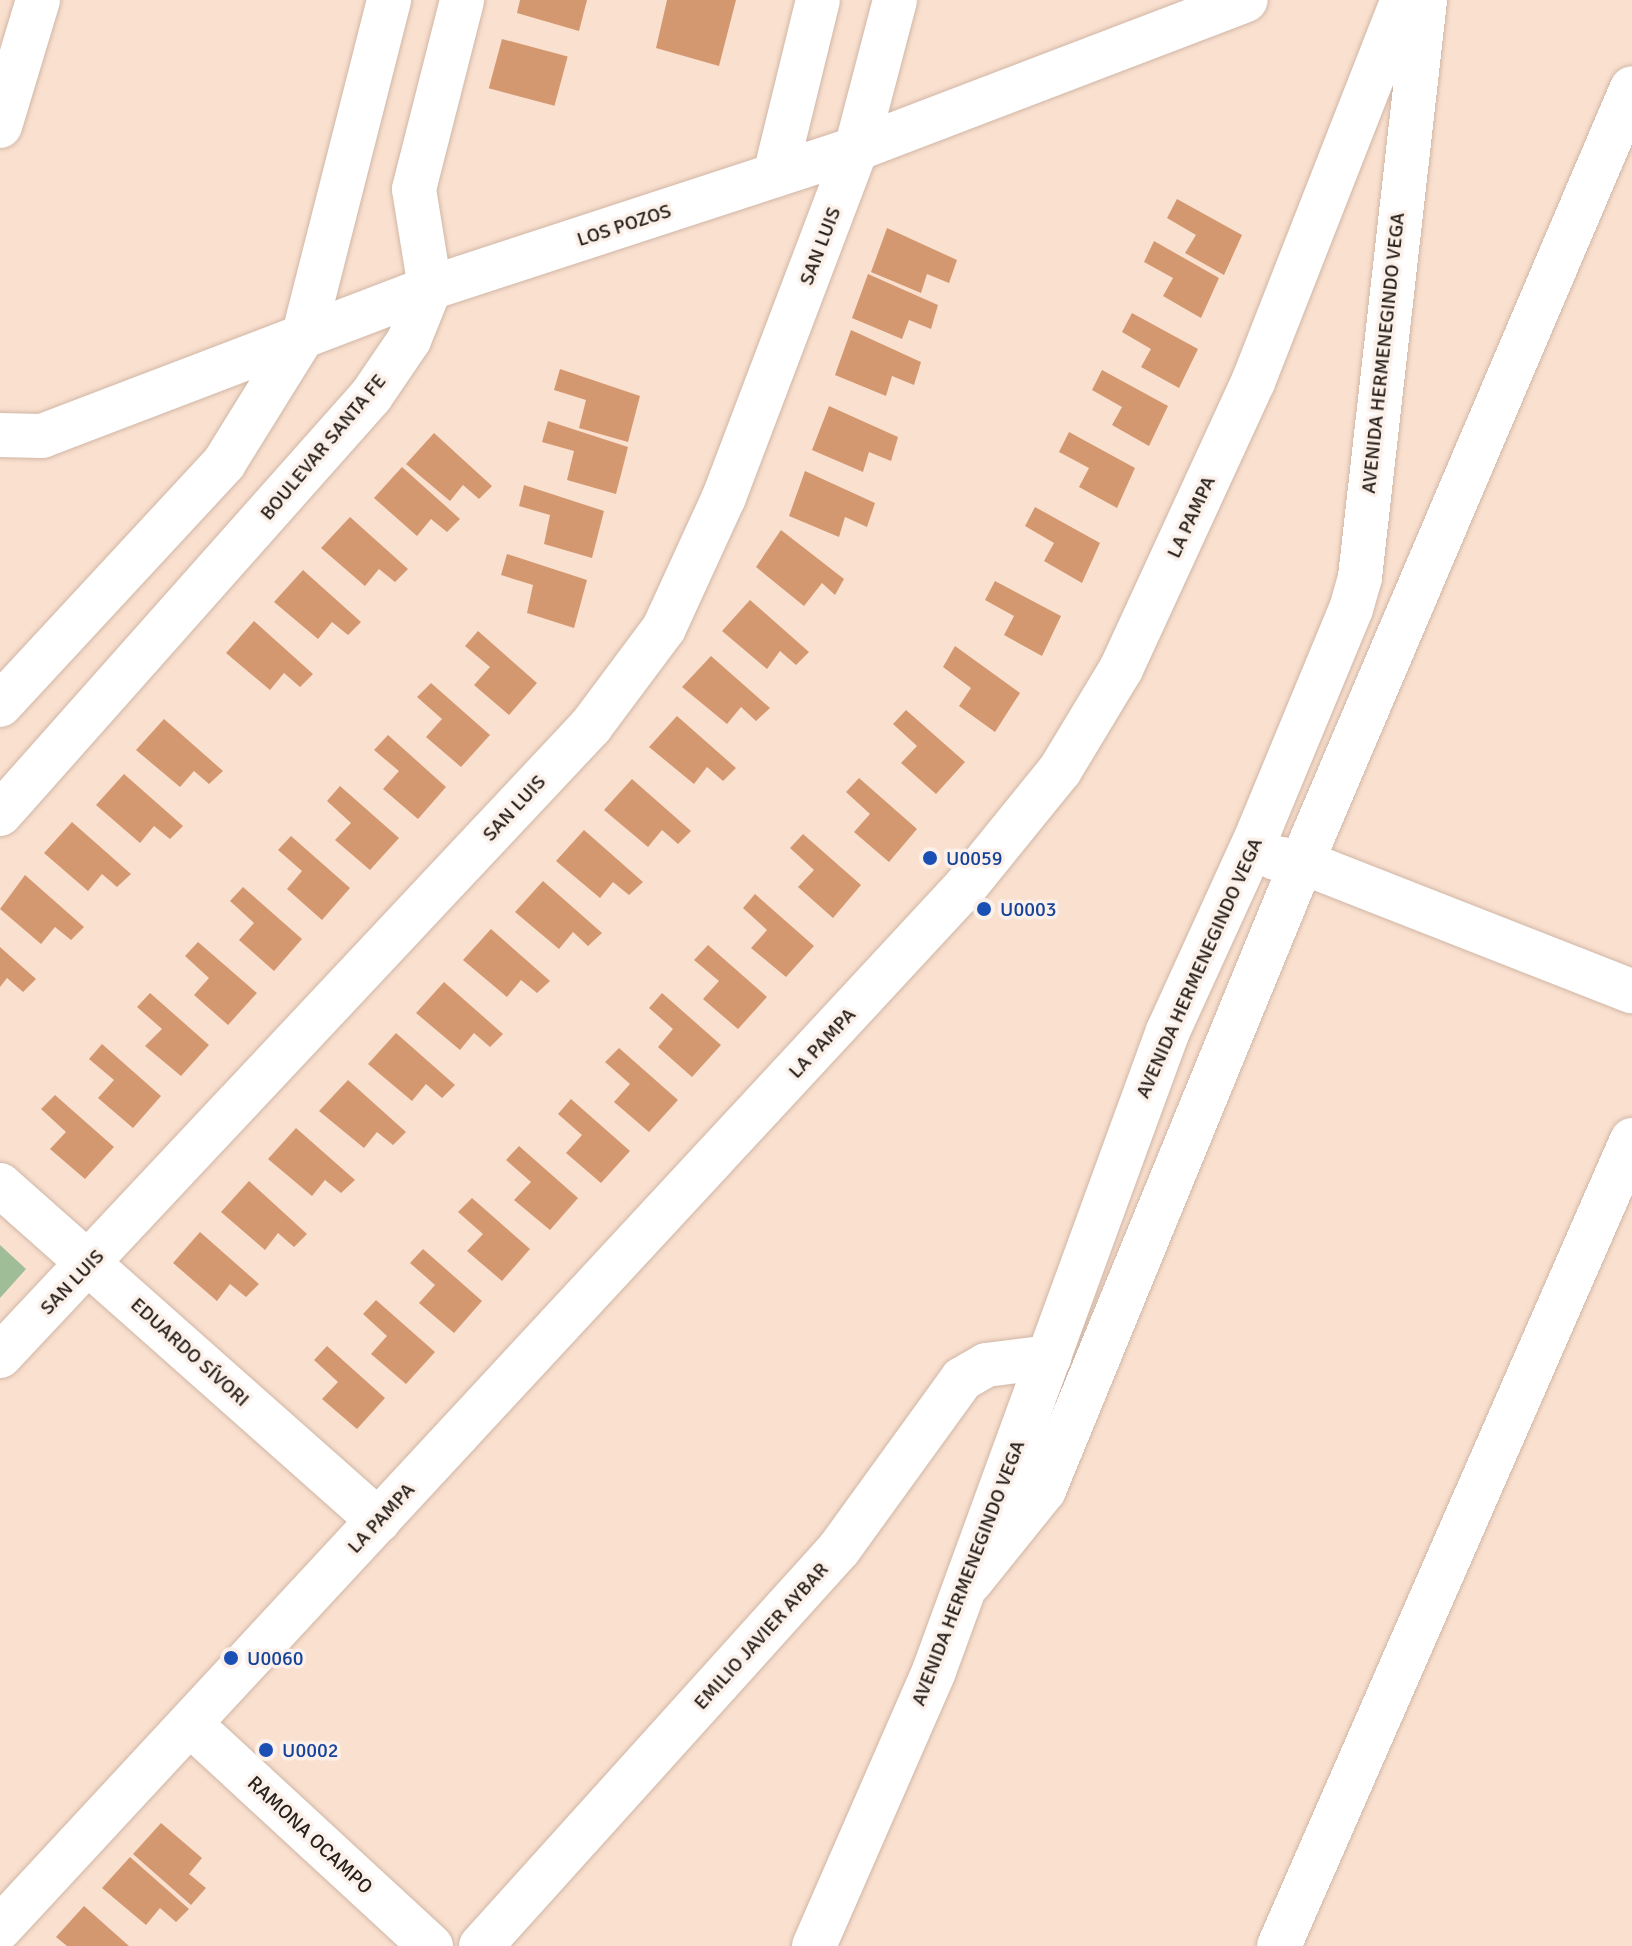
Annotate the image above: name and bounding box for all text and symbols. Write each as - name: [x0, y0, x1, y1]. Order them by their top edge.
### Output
- street label: LOS POZOS: [574, 198, 674, 252]
- street label: SAN LUIS: [794, 204, 846, 288]
- street label: AVENIDA HERMENEGINDO VEGA: [1356, 211, 1410, 495]
- street label: BOULEVAR SANTA FE: [255, 369, 391, 525]
- street label: LA PAMPA: [1162, 472, 1220, 562]
- street label: SAN LUIS: [477, 770, 551, 846]
- street label: AVENIDA HERMENEGINDO VEGA: [1131, 834, 1267, 1102]
- place label: U0059: [946, 846, 1003, 870]
- marker: U0059: [921, 849, 939, 867]
- place label: U0003: [1000, 897, 1057, 921]
- marker: U0003: [975, 900, 993, 918]
- street label: LA PAMPA: [783, 1003, 861, 1083]
- street label: SAN LUIS: [35, 1244, 109, 1320]
- street label: EDUARDO SÍVORI: [126, 1292, 254, 1412]
- street label: AVENIDA HERMENEGINDO VEGA: [906, 1437, 1030, 1709]
- street label: LA PAMPA: [342, 1478, 420, 1558]
- street label: EMILIO JAVIER AYBAR: [689, 1558, 833, 1714]
- place label: U0060: [247, 1646, 304, 1670]
- marker: U0060: [222, 1649, 240, 1667]
- place label: U0002: [282, 1738, 339, 1762]
- marker: U0002: [257, 1741, 275, 1759]
- street label: RAMONA OCAMPO: [243, 1771, 377, 1899]

